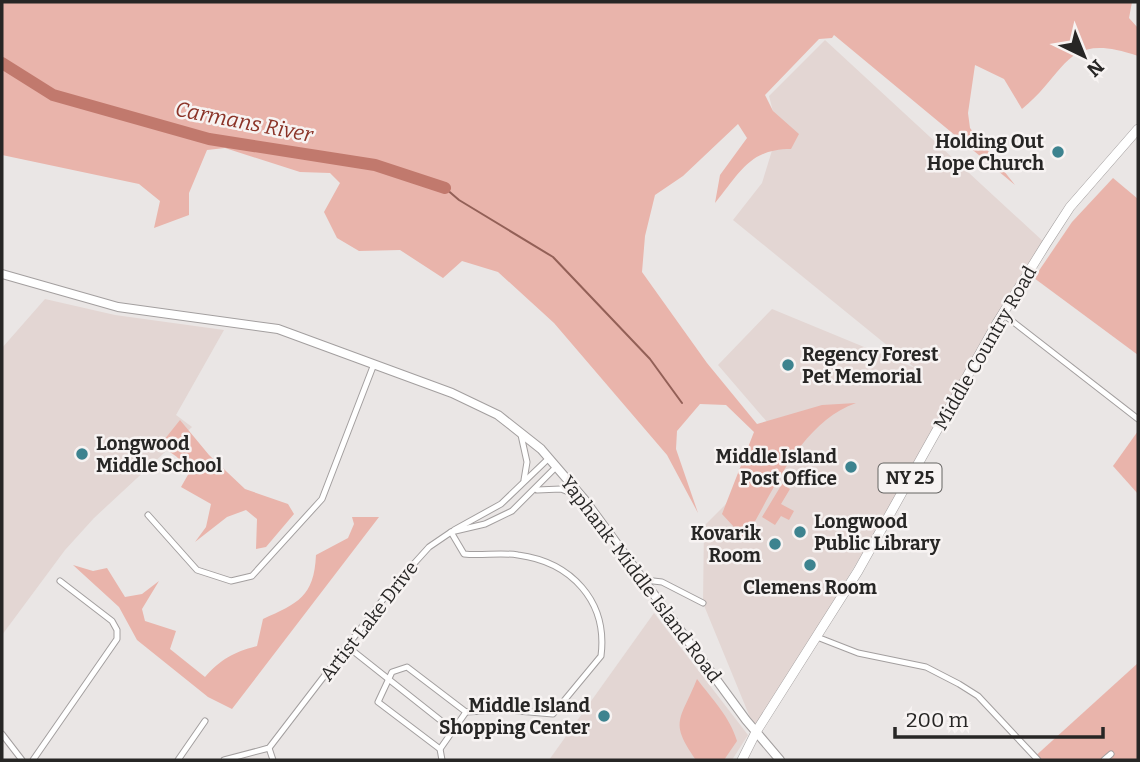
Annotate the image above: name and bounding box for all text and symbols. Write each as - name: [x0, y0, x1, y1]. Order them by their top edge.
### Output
- north arrow: [1049, 21, 1119, 91]
- text: N: [1082, 55, 1108, 82]
- water label: Carmans River: [173, 96, 316, 148]
- place label: Holding Out Hope Church: [927, 130, 1044, 175]
- marker: Holding Out Hope Church: [1050, 144, 1066, 160]
- street label: Middle Country Road: [929, 262, 1041, 434]
- place label: Regency Forest Pet Memorial: [802, 343, 939, 388]
- marker: Regency Forest Pet Memorial: [780, 357, 796, 373]
- place label: Longwood Middle School: [96, 432, 222, 477]
- place label: Middle Island Post Office: [716, 445, 838, 490]
- marker: Longwood Middle School: [74, 446, 90, 462]
- marker: Middle Island Post Office: [843, 459, 859, 475]
- road number: NY 25: [878, 464, 942, 492]
- street label: Yaphank-Middle Island Road: [556, 471, 726, 687]
- place label: Longwood Public Library: [814, 510, 941, 555]
- place label: Kovarik Room: [690, 522, 762, 567]
- marker: Longwood Public Library: [792, 524, 808, 540]
- marker: Kovarik Room: [767, 536, 783, 552]
- street label: Artist Lake Drive: [315, 557, 423, 685]
- marker: Clemens Room: [802, 557, 818, 573]
- place label: Clemens Room: [743, 576, 877, 599]
- place label: Middle Island Shopping Center: [439, 694, 591, 739]
- scale bar: [895, 696, 1103, 740]
- text: 200 m: [906, 707, 969, 733]
- marker: Middle Island Shopping Center: [596, 708, 612, 724]

